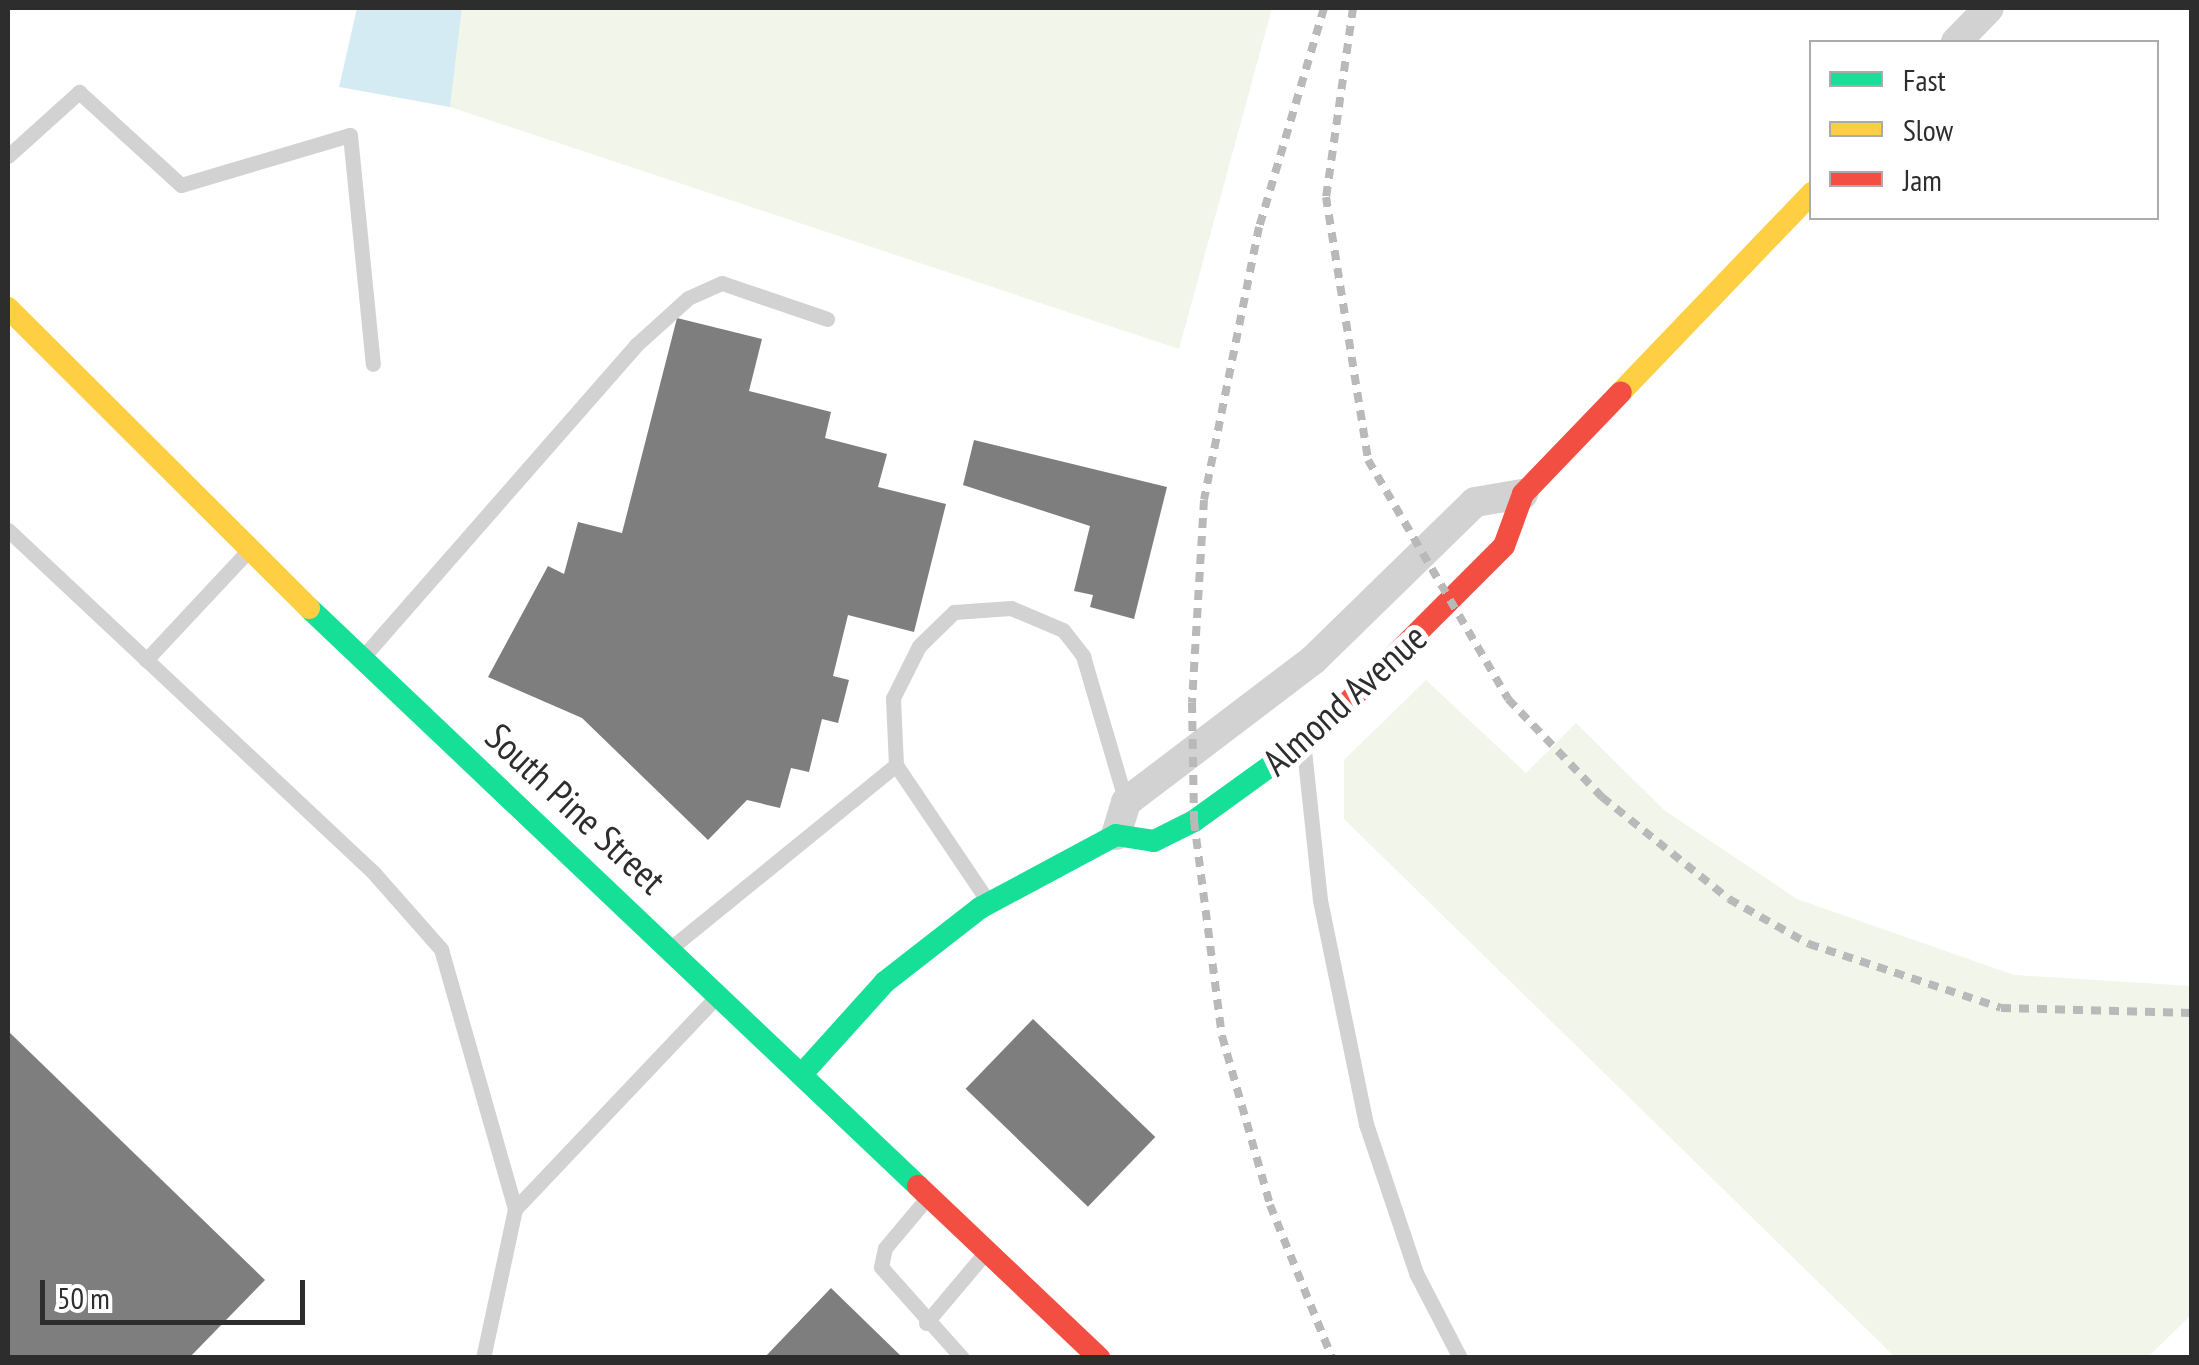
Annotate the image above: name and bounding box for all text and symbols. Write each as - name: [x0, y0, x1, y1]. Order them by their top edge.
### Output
- legend: [1809, 40, 2159, 220]
- text: Fast: [1903, 60, 1946, 99]
- text: Slow: [1903, 110, 1953, 149]
- text: Jam: [1903, 160, 1942, 199]
- street label: Almond Avenue: [1252, 613, 1436, 785]
- street label: South Pine Street: [477, 713, 675, 903]
- scale bar: [45, 1260, 310, 1322]
- text: 50 m: [57, 1278, 110, 1317]

